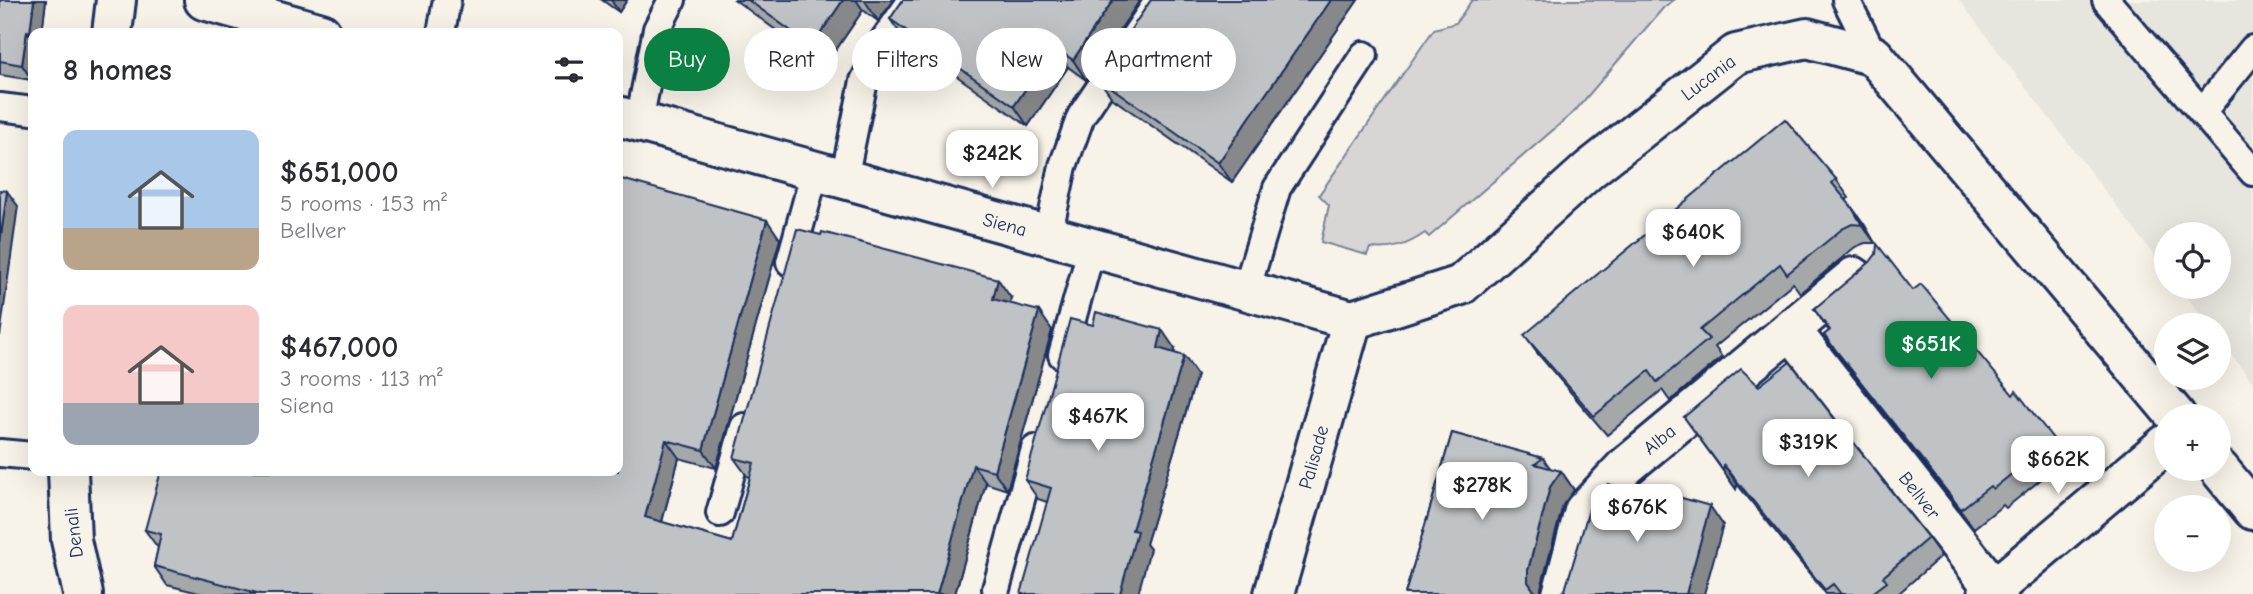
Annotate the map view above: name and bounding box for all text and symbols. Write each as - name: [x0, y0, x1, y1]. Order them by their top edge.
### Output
- chip: Buy: [644, 28, 730, 91]
- chip: Rent: [744, 28, 838, 91]
- chip: Filters: [852, 28, 962, 91]
- chip: New: [976, 28, 1067, 91]
- chip: Apartment: [1081, 28, 1236, 91]
- street label: Lucania: [1677, 50, 1740, 105]
- icon: filters: [550, 51, 588, 89]
- text: 8 homes: [63, 53, 172, 88]
- pin: $242K: [943, 130, 1041, 190]
- text: $242K: [962, 139, 1022, 166]
- text: $651,000: [280, 155, 399, 190]
- icon: home: [119, 158, 203, 242]
- text: 5 rooms · 153 m²: [280, 190, 447, 217]
- street label: Siena: [980, 209, 1029, 241]
- pin: $640K: [1644, 210, 1742, 269]
- text: Bellver: [280, 217, 346, 244]
- text: $640K: [1662, 218, 1724, 245]
- map controls: [2154, 222, 2231, 572]
- button: locate: [2154, 222, 2231, 299]
- button: layers: [2154, 313, 2231, 390]
- pin: $651K: [1882, 322, 1980, 381]
- text: $467,000: [280, 330, 399, 365]
- text: $651K: [1901, 330, 1961, 357]
- icon: home: [119, 333, 203, 417]
- text: 3 rooms · 113 m²: [280, 365, 443, 392]
- text: Siena: [280, 392, 334, 419]
- pin: $467K: [1049, 393, 1147, 453]
- text: $467K: [1068, 402, 1128, 429]
- button: +: [2154, 404, 2231, 481]
- street label: Alba: [1639, 420, 1680, 459]
- pin: $319K: [1759, 420, 1857, 479]
- street label: Palisade: [1294, 423, 1334, 492]
- text: $319K: [1778, 428, 1838, 455]
- pin: $662K: [2009, 436, 2107, 496]
- text: $662K: [2027, 445, 2089, 472]
- pin: $278K: [1433, 462, 1531, 522]
- street label: Bellver: [1894, 467, 1945, 524]
- text: $278K: [1452, 471, 1512, 498]
- pin: $676K: [1588, 484, 1686, 544]
- text: $676K: [1607, 493, 1667, 520]
- button: −: [2154, 495, 2231, 572]
- street label: Denali: [60, 507, 88, 559]

